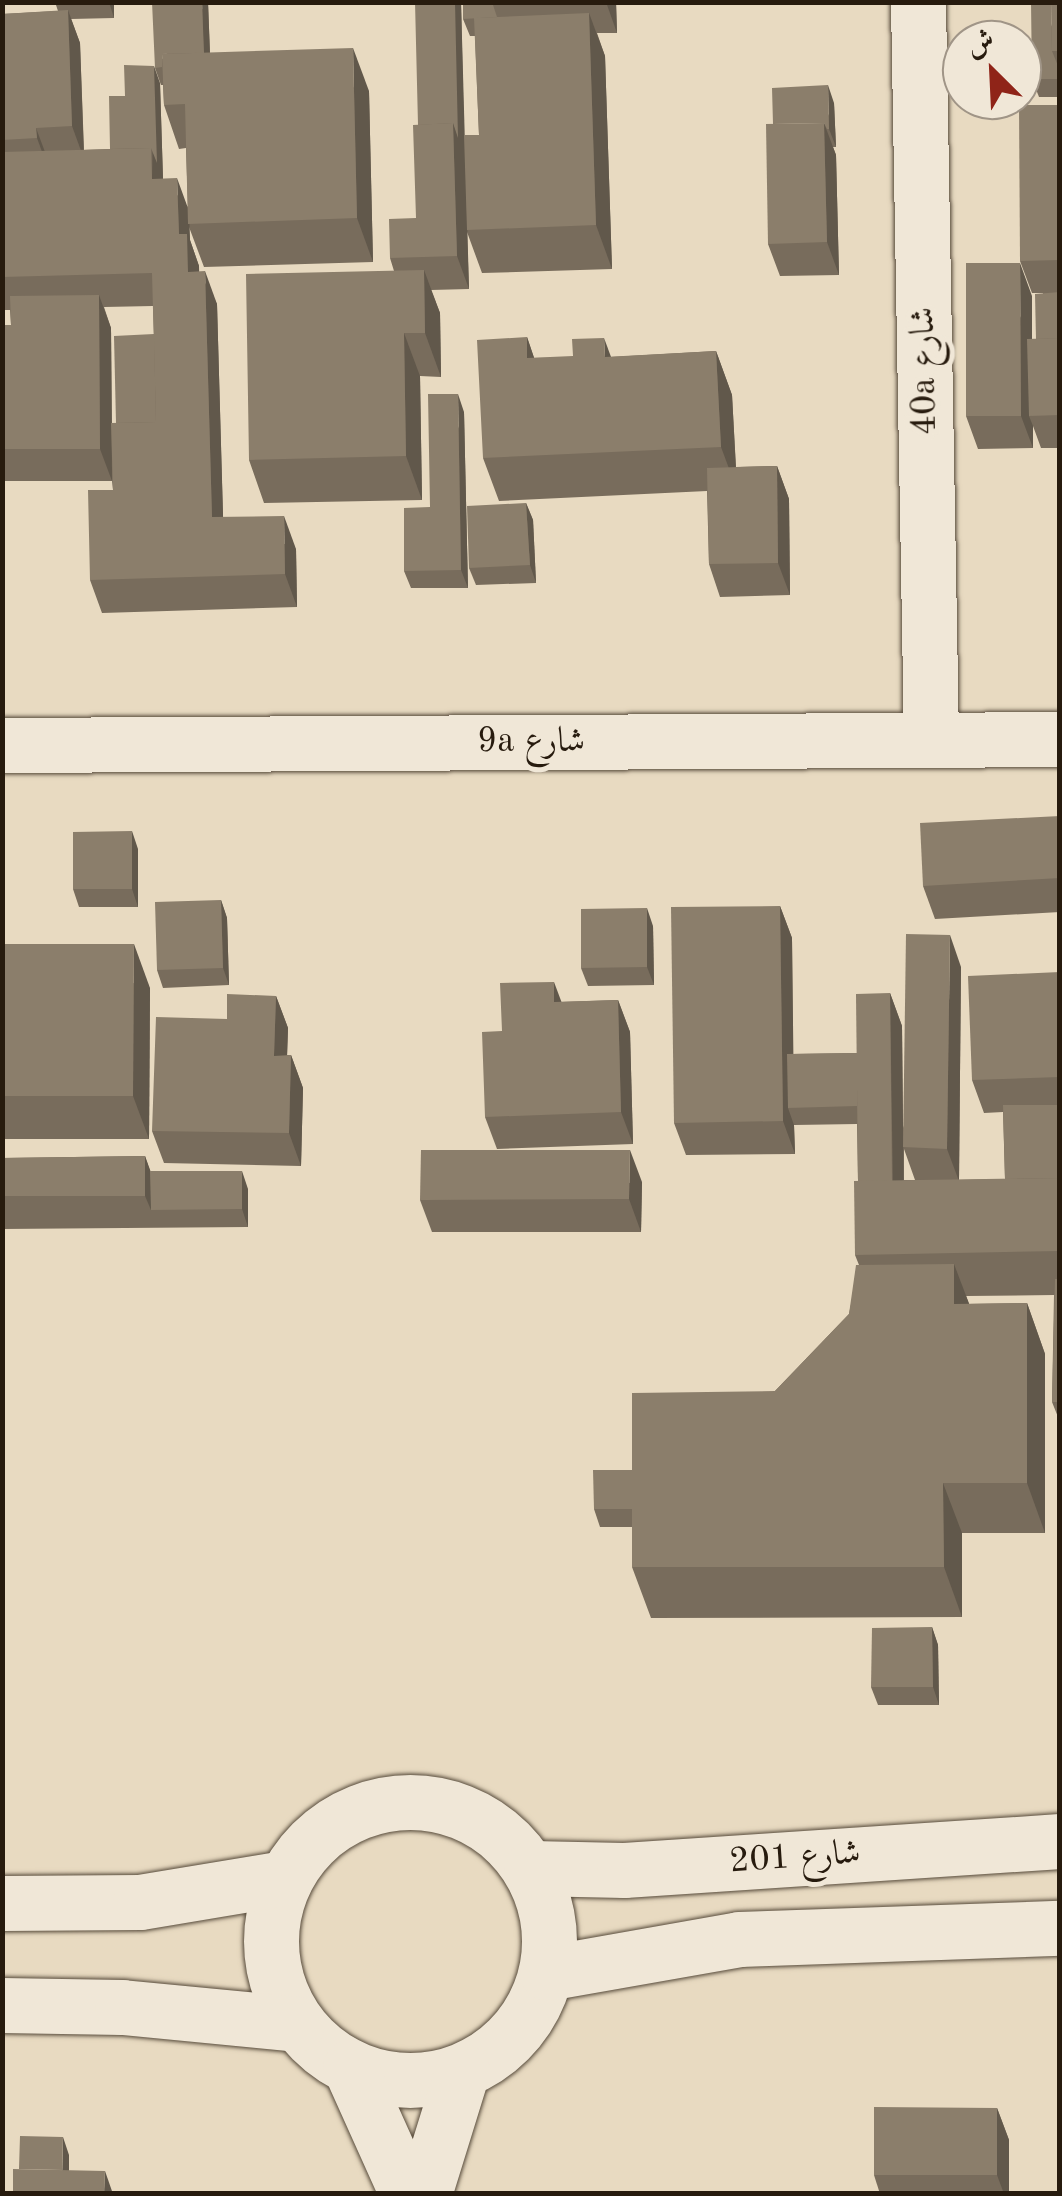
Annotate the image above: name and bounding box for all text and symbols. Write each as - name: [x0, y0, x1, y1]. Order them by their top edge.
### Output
- north arrow: [942, 20, 1042, 120]
- text: ش: [962, 26, 999, 63]
- street label: 40a شارع: [903, 306, 947, 436]
- street label: 9a شارع: [477, 721, 585, 763]
- street label: شارع 201: [728, 1832, 862, 1884]

